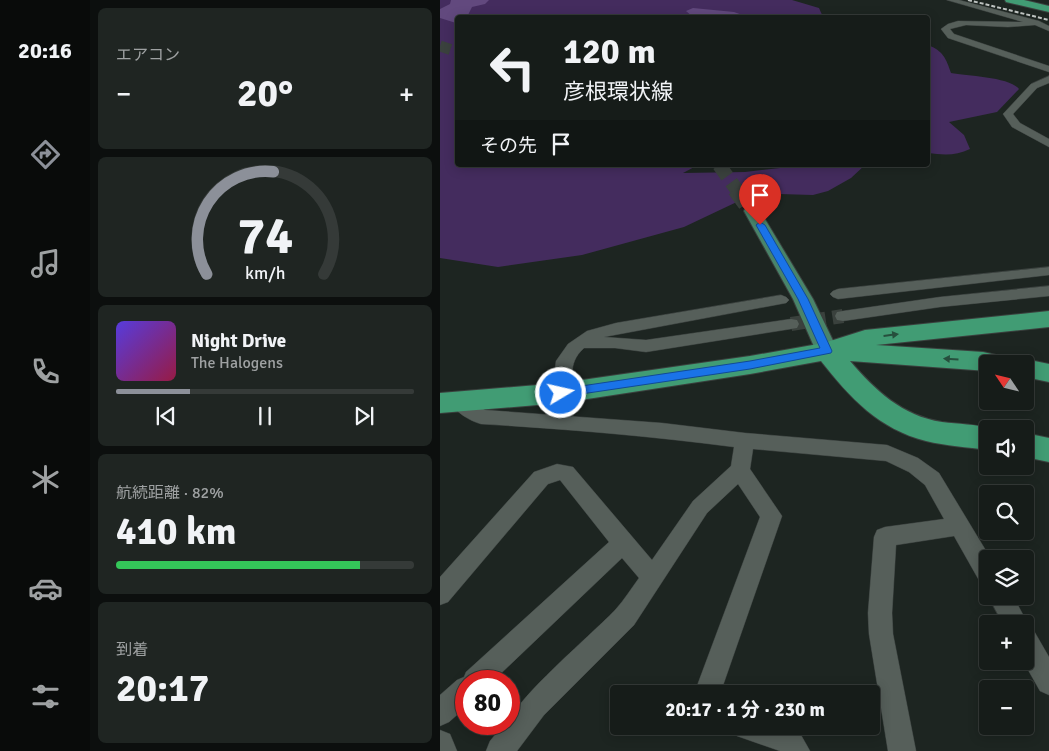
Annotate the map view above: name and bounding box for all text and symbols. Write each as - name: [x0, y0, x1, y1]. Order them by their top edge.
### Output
- text: 120 m: [563, 30, 656, 73]
- icon: left: [480, 35, 545, 100]
- text: 20:16: [18, 37, 72, 64]
- text: エアコン: [116, 45, 180, 65]
- text: 20°: [237, 70, 293, 117]
- text: −: [116, 77, 131, 111]
- text: +: [399, 77, 414, 111]
- text: 彦根環状線: [563, 78, 673, 105]
- icon: arrive: [547, 130, 575, 158]
- text: その先: [480, 134, 537, 158]
- icon: directions: [28, 137, 63, 172]
- pin: [739, 174, 781, 225]
- icon: arrive: [746, 181, 774, 209]
- text: 74: [237, 204, 293, 268]
- icon: music: [28, 246, 63, 281]
- text: km/h: [245, 262, 285, 284]
- text: Night Drive: [191, 329, 286, 353]
- one-way arrow: [883, 331, 899, 339]
- text: The Halogens: [191, 353, 283, 373]
- icon: phone: [28, 354, 63, 389]
- one-way arrow: [943, 354, 959, 362]
- north arrow: [979, 355, 1034, 410]
- map controls: [979, 355, 1034, 735]
- position arrow: [534, 366, 586, 418]
- icon: previous: [152, 402, 180, 430]
- icon: pause: [251, 402, 279, 430]
- icon: next: [350, 402, 378, 430]
- button: sound: [979, 420, 1034, 475]
- icon: climate: [28, 462, 63, 497]
- text: 航続距離 · 82%: [116, 483, 224, 503]
- button: search: [979, 485, 1034, 540]
- text: 410 km: [116, 508, 237, 555]
- button: layers: [979, 550, 1034, 605]
- icon: car: [28, 571, 63, 606]
- button: +: [979, 615, 1034, 670]
- text: 到着: [116, 640, 148, 660]
- text: 20:17: [116, 665, 209, 712]
- speed limit sign: 80: [455, 670, 520, 735]
- icon: filters: [28, 679, 63, 714]
- button: −: [979, 680, 1034, 735]
- text: 20:17 · 1 分 · 230 m: [665, 698, 825, 722]

